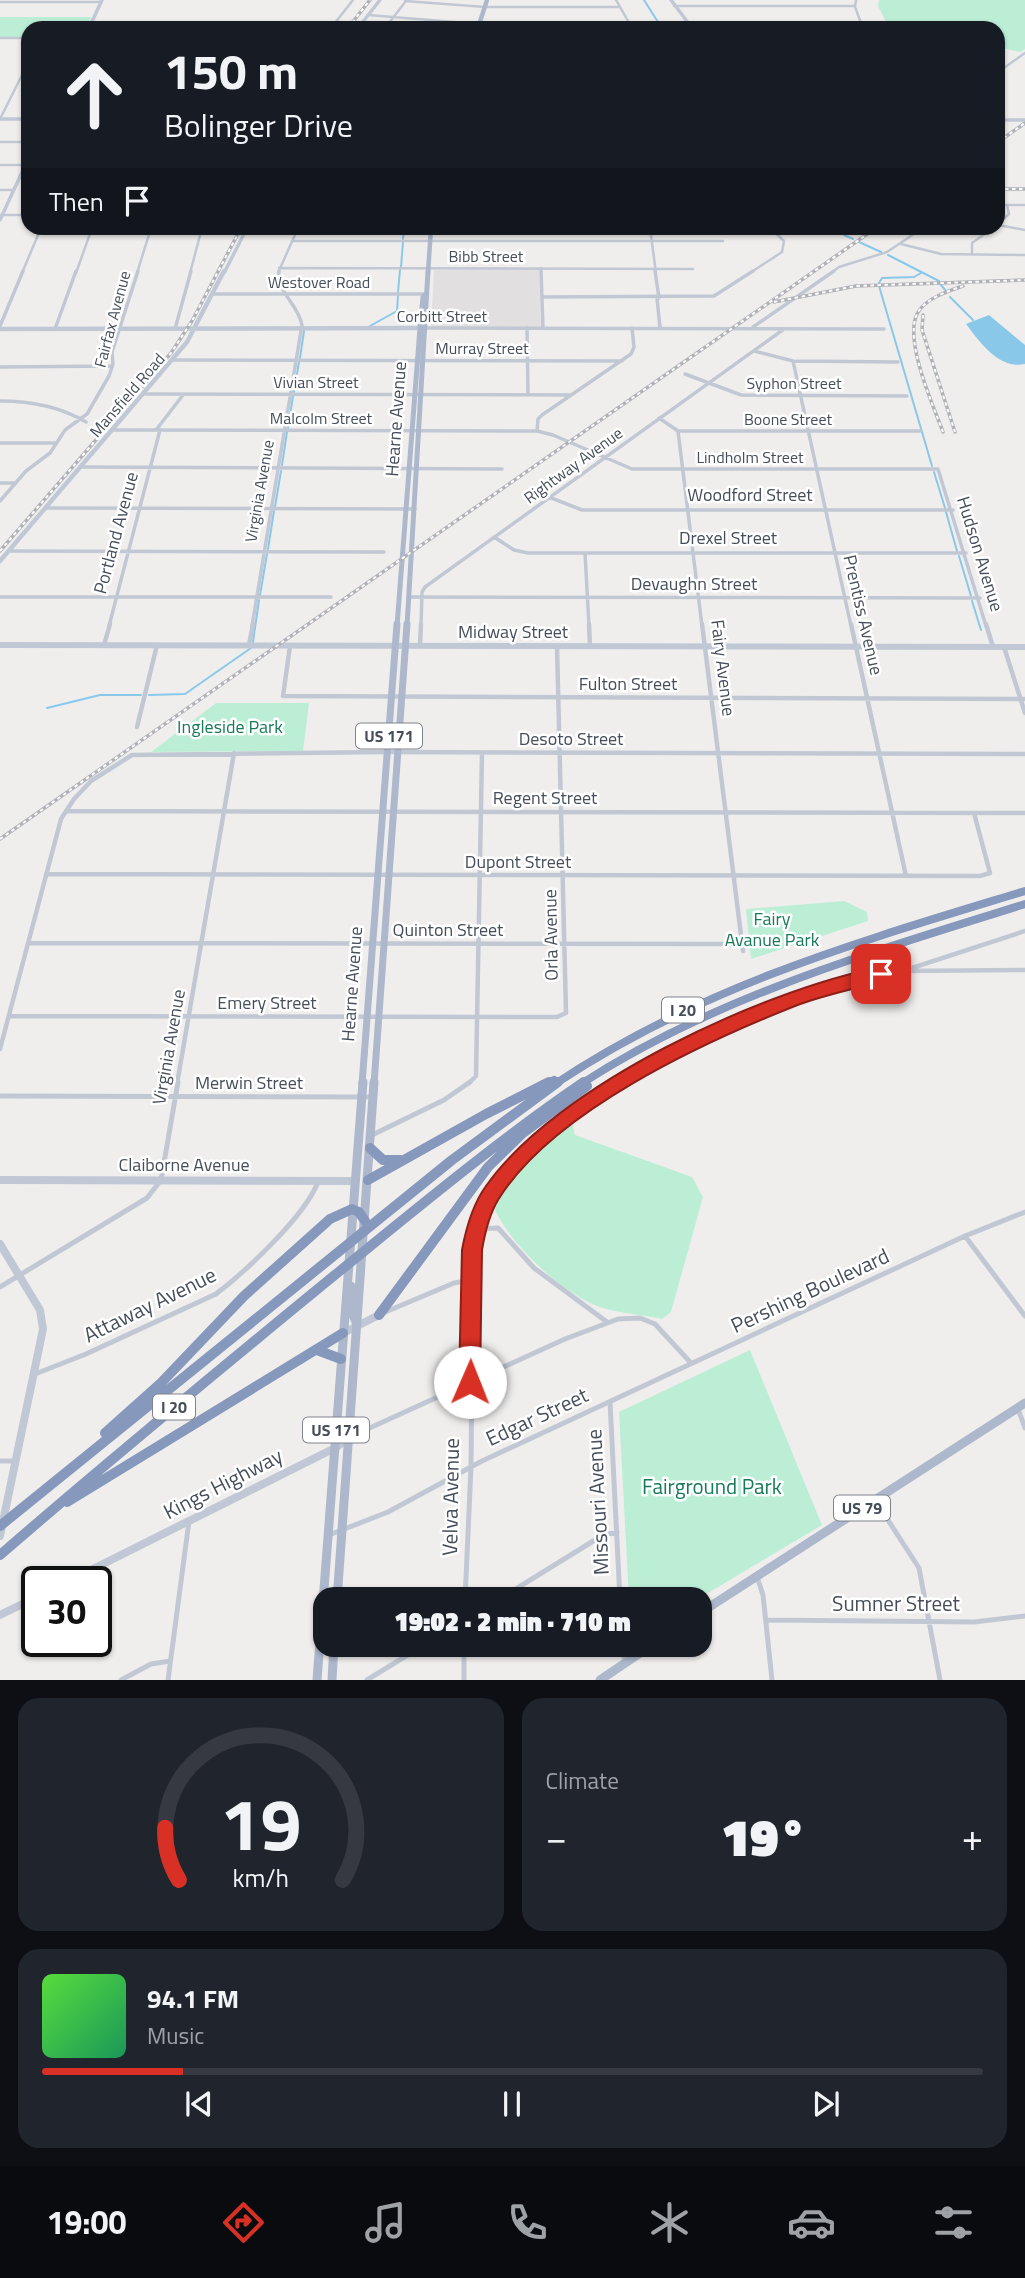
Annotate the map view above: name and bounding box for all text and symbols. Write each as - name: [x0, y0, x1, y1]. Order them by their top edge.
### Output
- text: 150 m: [164, 33, 298, 108]
- icon: ahead: [49, 49, 140, 140]
- text: Bolinger Drive: [164, 101, 353, 149]
- text: Then: [49, 182, 104, 221]
- icon: arrive: [118, 182, 156, 220]
- street label: Bibb Street: [449, 244, 524, 268]
- street label: Fairfax Avenue: [88, 268, 136, 370]
- street label: Westover Road: [268, 270, 370, 294]
- street label: Corbitt Street: [397, 304, 488, 328]
- street label: Murray Street: [435, 336, 529, 360]
- street label: Mansfield Road: [84, 348, 170, 442]
- street label: Hearne Avenue: [378, 360, 413, 477]
- street label: Vivian Street: [273, 370, 359, 394]
- street label: Syphon Street: [746, 371, 842, 395]
- street label: Malcolm Street: [270, 406, 373, 430]
- street label: Boone Street: [744, 407, 832, 431]
- street label: Rightway Avenue: [519, 421, 627, 509]
- street label: Virginia Avenue: [238, 438, 280, 544]
- street label: Lindholm Street: [696, 445, 804, 469]
- street label: Portland Avenue: [86, 469, 145, 597]
- street label: Woodford Street: [687, 481, 813, 508]
- street label: Hudson Avenue: [950, 493, 1011, 615]
- street label: Drexel Street: [679, 524, 778, 551]
- street label: Prentiss Avenue: [837, 552, 890, 678]
- street label: Devaughn Street: [631, 570, 758, 597]
- street label: Midway Street: [458, 618, 569, 645]
- street label: Fairy Avenue: [704, 618, 743, 718]
- street label: Fulton Street: [579, 670, 678, 697]
- park label: Ingleside Park: [177, 713, 283, 740]
- road number: US 171: [356, 723, 422, 748]
- street label: Desoto Street: [519, 725, 624, 752]
- street label: Regent Street: [493, 784, 598, 811]
- street label: Dupont Street: [465, 848, 572, 875]
- street label: Orla Avenue: [536, 889, 565, 981]
- park label: Fairy Avanue Park: [725, 905, 820, 953]
- street label: Quinton Street: [393, 916, 504, 943]
- street label: Hearne Avenue: [334, 925, 369, 1042]
- pin: [851, 944, 911, 1004]
- icon: arrive: [862, 955, 900, 993]
- street label: Virginia Avenue: [145, 987, 192, 1107]
- street label: Emery Street: [217, 989, 317, 1016]
- road number: I 20: [662, 998, 704, 1022]
- street label: Merwin Street: [195, 1069, 304, 1096]
- street label: Claiborne Avenue: [118, 1151, 250, 1178]
- street label: Pershing Boulevard: [725, 1239, 894, 1341]
- street label: Attaway Avenue: [78, 1258, 221, 1350]
- position arrow: [433, 1345, 507, 1419]
- street label: Edgar Street: [480, 1378, 594, 1454]
- road number: I 20: [153, 1394, 195, 1420]
- road number: US 171: [303, 1418, 369, 1442]
- street label: Missouri Avenue: [577, 1428, 617, 1576]
- street label: Velva Avenue: [433, 1438, 467, 1556]
- street label: Kings Highway: [157, 1439, 288, 1527]
- park label: Fairground Park: [642, 1470, 782, 1502]
- road number: US 79: [834, 1496, 890, 1520]
- speed limit sign: 30: [21, 1566, 112, 1657]
- street label: Sumner Street: [832, 1587, 961, 1619]
- text: 19:02 · 2 min · 710 m: [394, 1602, 631, 1641]
- text: Climate: [546, 1763, 619, 1798]
- text: 19: [220, 1769, 302, 1879]
- text: 19°: [721, 1797, 807, 1876]
- text: −: [546, 1808, 567, 1866]
- text: +: [962, 1808, 983, 1866]
- text: km/h: [232, 1859, 289, 1897]
- text: 94.1 FM: [147, 1979, 239, 2018]
- text: Music: [147, 2018, 204, 2053]
- icon: previous: [180, 2085, 218, 2123]
- icon: pause: [493, 2085, 531, 2123]
- icon: next: [807, 2085, 845, 2123]
- text: 19:00: [47, 2198, 126, 2246]
- icon: directions: [219, 2198, 268, 2247]
- icon: music: [361, 2198, 410, 2247]
- icon: phone: [503, 2198, 552, 2247]
- icon: climate: [645, 2198, 694, 2247]
- icon: car: [787, 2198, 836, 2247]
- icon: filters: [929, 2198, 978, 2247]

